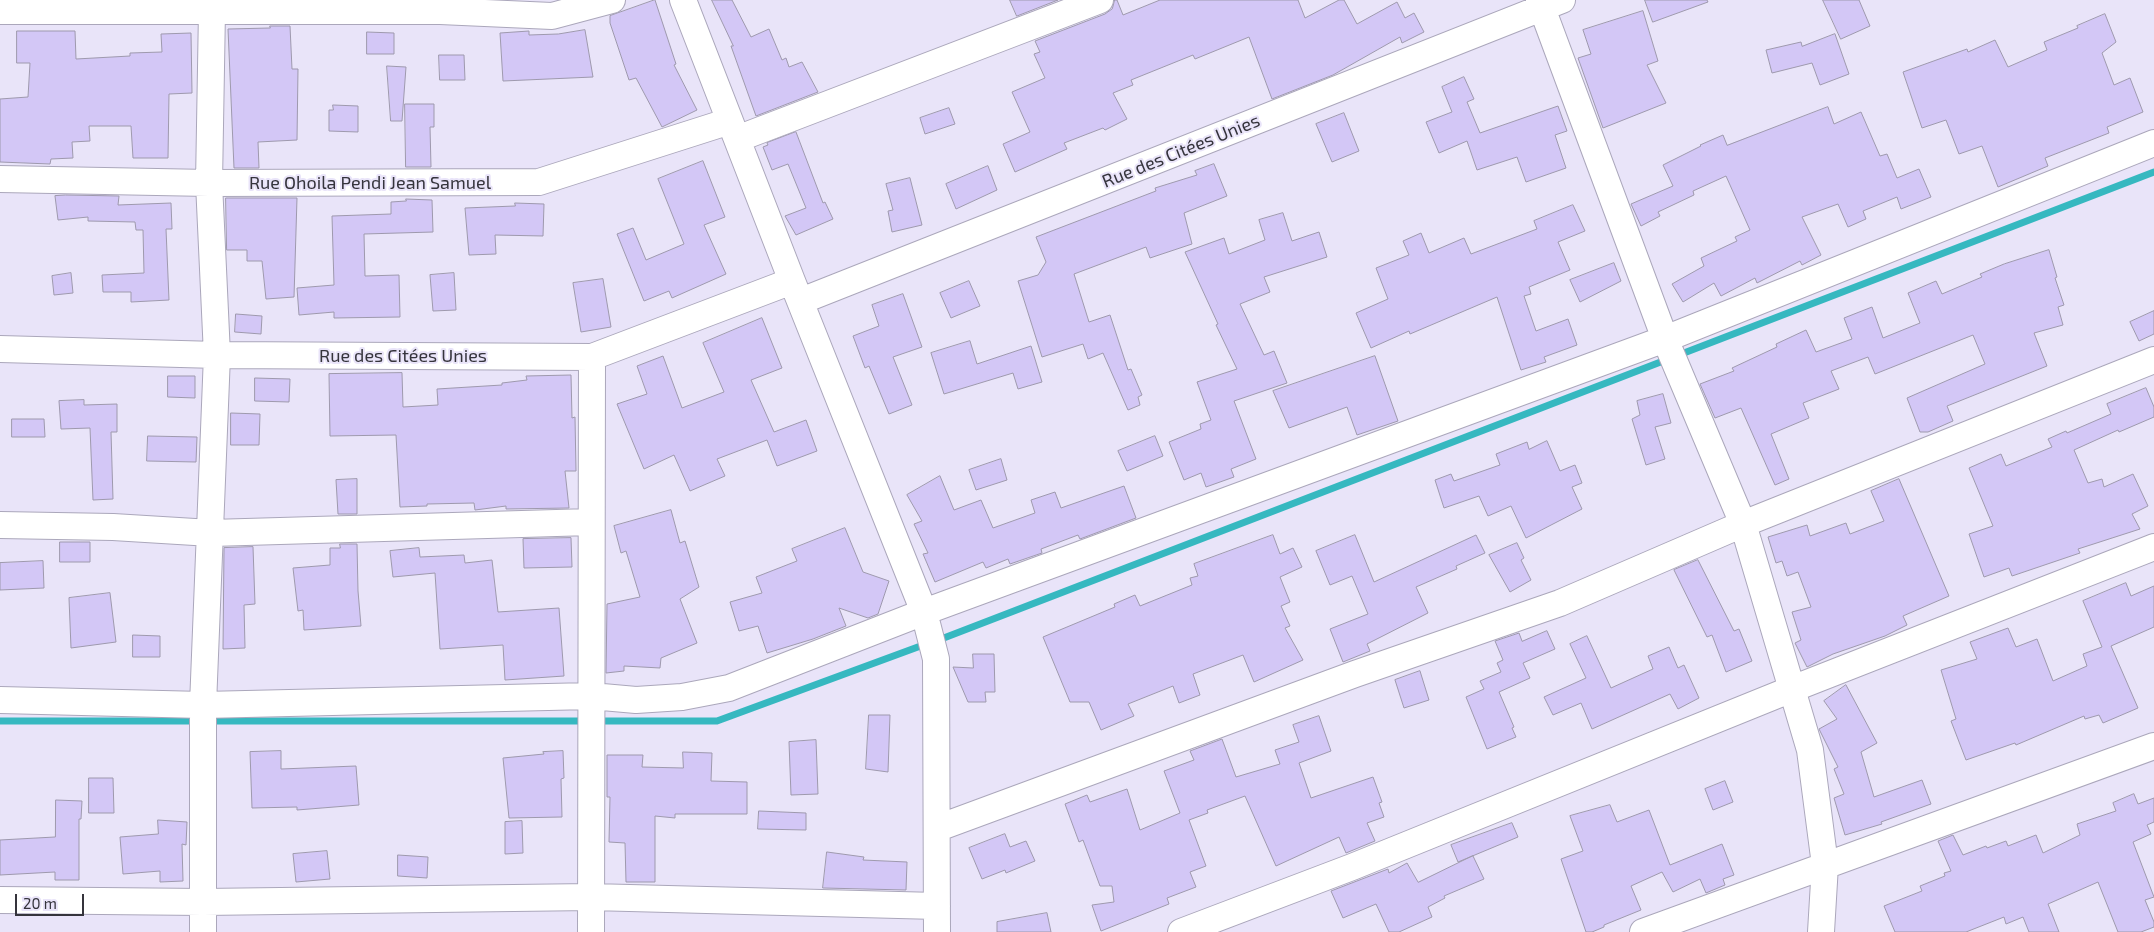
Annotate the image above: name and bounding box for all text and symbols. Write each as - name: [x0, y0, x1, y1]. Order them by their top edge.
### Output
- street label: Rue des Citées Unies: [1099, 110, 1263, 192]
- street label: Rue Ohoila Pendi Jean Samuel: [249, 172, 491, 194]
- street label: Rue des Citées Unies: [319, 345, 487, 367]
- scale bar: [18, 884, 86, 916]
- text: 20 m: [23, 894, 57, 912]

